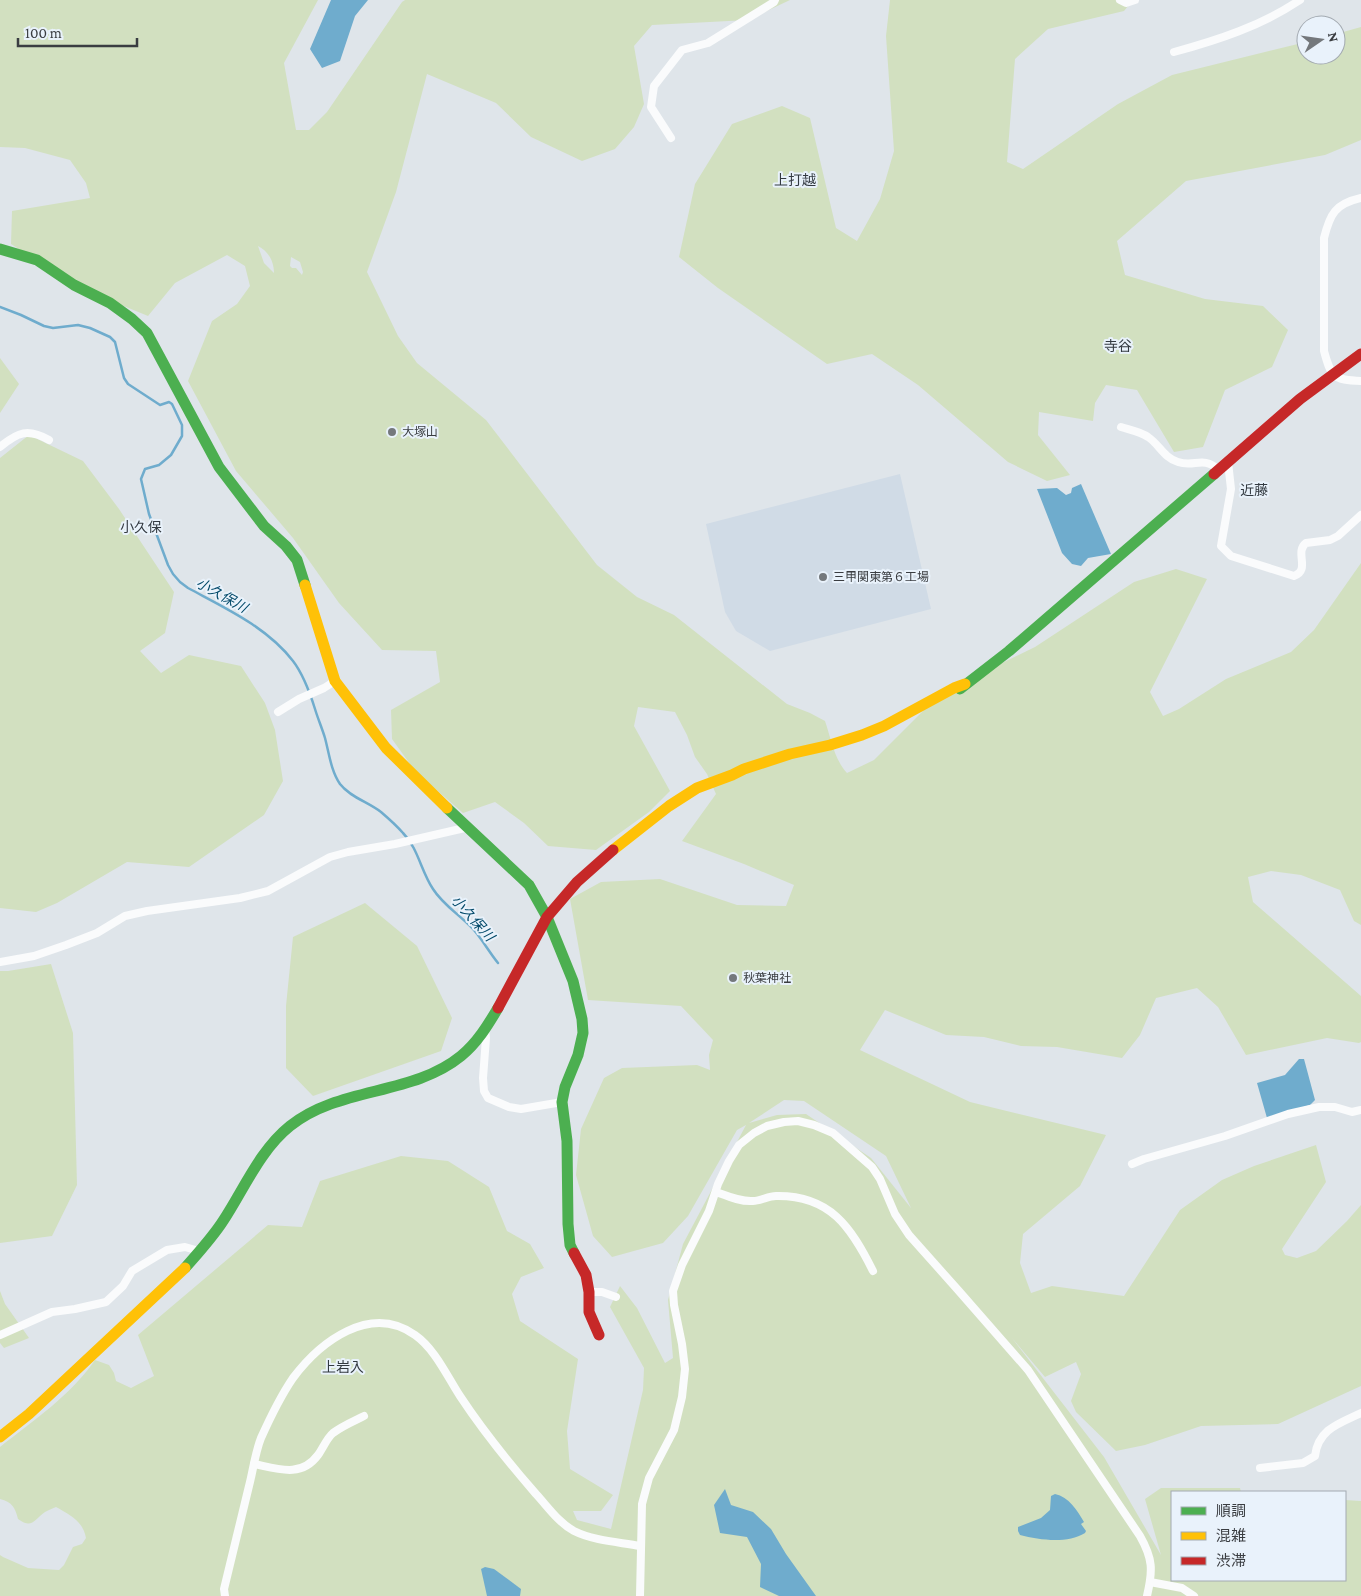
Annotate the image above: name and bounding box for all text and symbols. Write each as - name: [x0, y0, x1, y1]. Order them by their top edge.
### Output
- scale bar: [18, 15, 136, 47]
- north arrow: [1296, 15, 1346, 65]
- text: 100 m: [25, 25, 62, 41]
- text: N: [1325, 31, 1343, 44]
- district label: 上打越: [774, 172, 816, 188]
- district label: 寺谷: [1104, 338, 1132, 354]
- place label: 大塚山: [402, 425, 438, 439]
- marker: 大塚山: [386, 426, 398, 438]
- district label: 近藤: [1240, 482, 1268, 498]
- district label: 小久保: [120, 519, 162, 535]
- place label: 三甲関東第６工場: [833, 570, 929, 584]
- marker: 三甲関東第６工場: [817, 571, 829, 583]
- water label: 小久保川: [194, 574, 252, 617]
- water label: 小久保川: [448, 892, 499, 946]
- place label: 秋葉神社: [743, 971, 791, 985]
- marker: 秋葉神社: [727, 972, 739, 984]
- district label: 上岩入: [322, 1359, 364, 1375]
- legend: [1171, 1491, 1346, 1581]
- text: 順調: [1216, 1503, 1246, 1519]
- text: 混雑: [1216, 1528, 1246, 1544]
- text: 渋滞: [1216, 1553, 1246, 1569]

